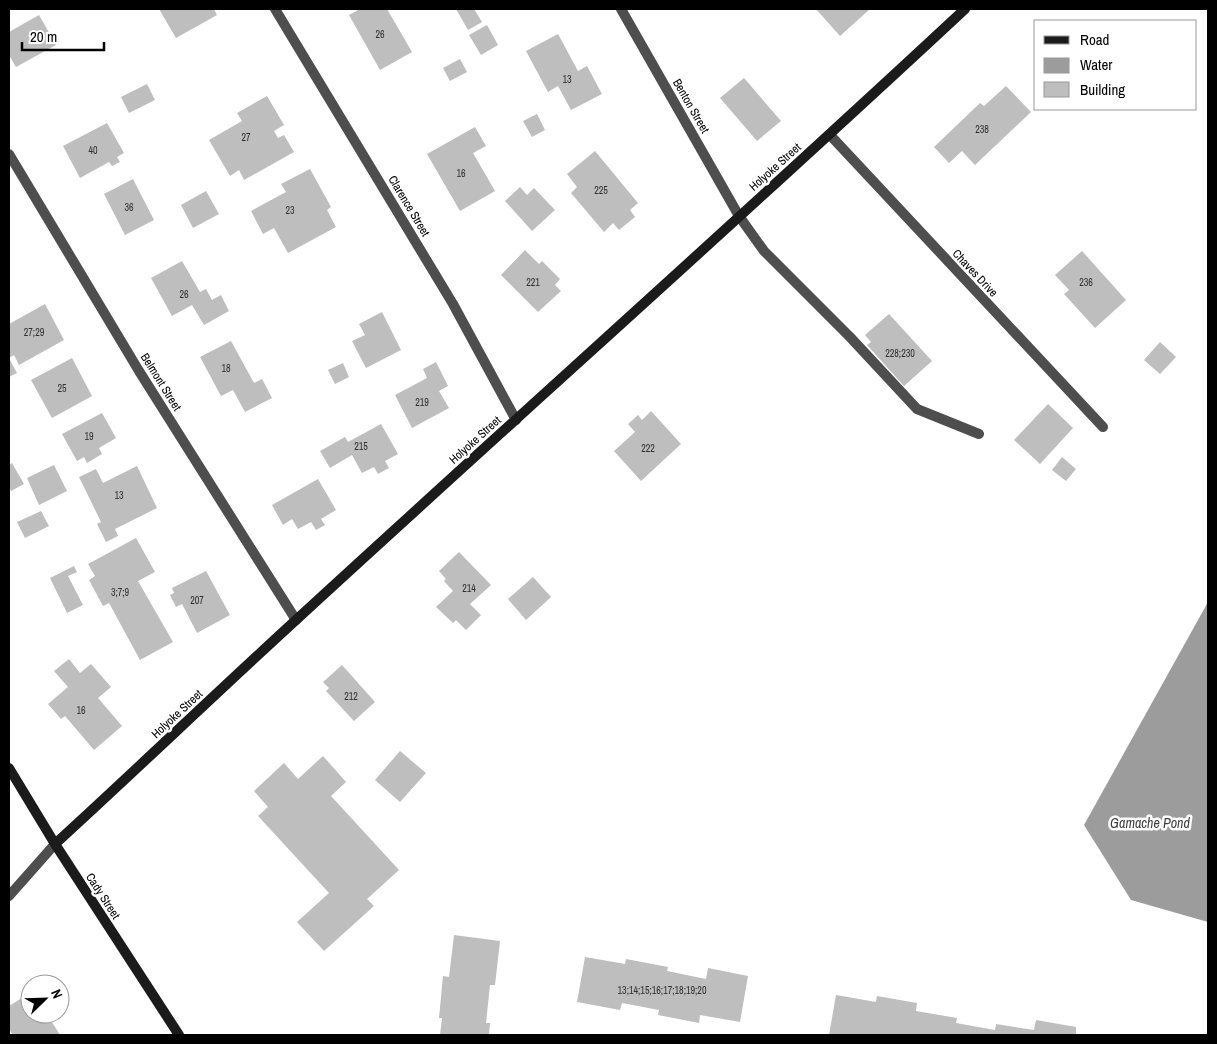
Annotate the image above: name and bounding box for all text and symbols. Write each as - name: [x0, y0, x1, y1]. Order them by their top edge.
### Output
- scale bar: [22, 20, 105, 52]
- legend: [1034, 20, 1197, 110]
- text: 20 m: [30, 26, 57, 47]
- house number: 26: [375, 28, 385, 41]
- text: Road: [1080, 29, 1109, 50]
- text: Water: [1080, 54, 1112, 75]
- house number: 13: [562, 73, 572, 86]
- street label: Benton Street: [669, 76, 713, 136]
- text: Building: [1080, 79, 1125, 100]
- house number: 238: [975, 123, 989, 136]
- house number: 27: [241, 131, 251, 144]
- street label: Holyoke Street: [746, 139, 805, 195]
- house number: 40: [88, 144, 98, 157]
- house number: 16: [456, 167, 466, 180]
- street label: Clarence Street: [385, 173, 434, 240]
- house number: 225: [594, 184, 608, 197]
- house number: 36: [124, 201, 134, 214]
- house number: 23: [285, 204, 295, 217]
- street label: Chaves Drive: [949, 246, 1001, 300]
- house number: 221: [526, 276, 540, 289]
- house number: 236: [1079, 276, 1093, 289]
- house number: 26: [179, 288, 189, 301]
- house number: 27;29: [24, 326, 45, 339]
- house number: 228;230: [885, 347, 915, 360]
- street label: Belmont Street: [137, 350, 185, 414]
- house number: 18: [221, 362, 231, 375]
- house number: 25: [57, 382, 67, 395]
- house number: 219: [415, 396, 429, 409]
- street label: Holyoke Street: [446, 412, 505, 468]
- house number: 19: [84, 430, 94, 443]
- house number: 215: [354, 440, 368, 453]
- house number: 222: [641, 442, 655, 455]
- house number: 13: [114, 489, 124, 502]
- house number: 214: [462, 582, 476, 595]
- house number: 3;7;9: [111, 586, 130, 599]
- house number: 207: [190, 594, 204, 607]
- street label: Holyoke Street: [148, 686, 206, 742]
- house number: 212: [344, 690, 358, 703]
- house number: 16: [76, 704, 86, 717]
- water label: Gamache Pond: [1110, 814, 1190, 832]
- street label: Cady Street: [82, 870, 124, 922]
- north arrow: [20, 974, 70, 1024]
- house number: 13;14;15;16;17;18;19;20: [618, 984, 707, 997]
- text: N: [47, 987, 67, 1001]

